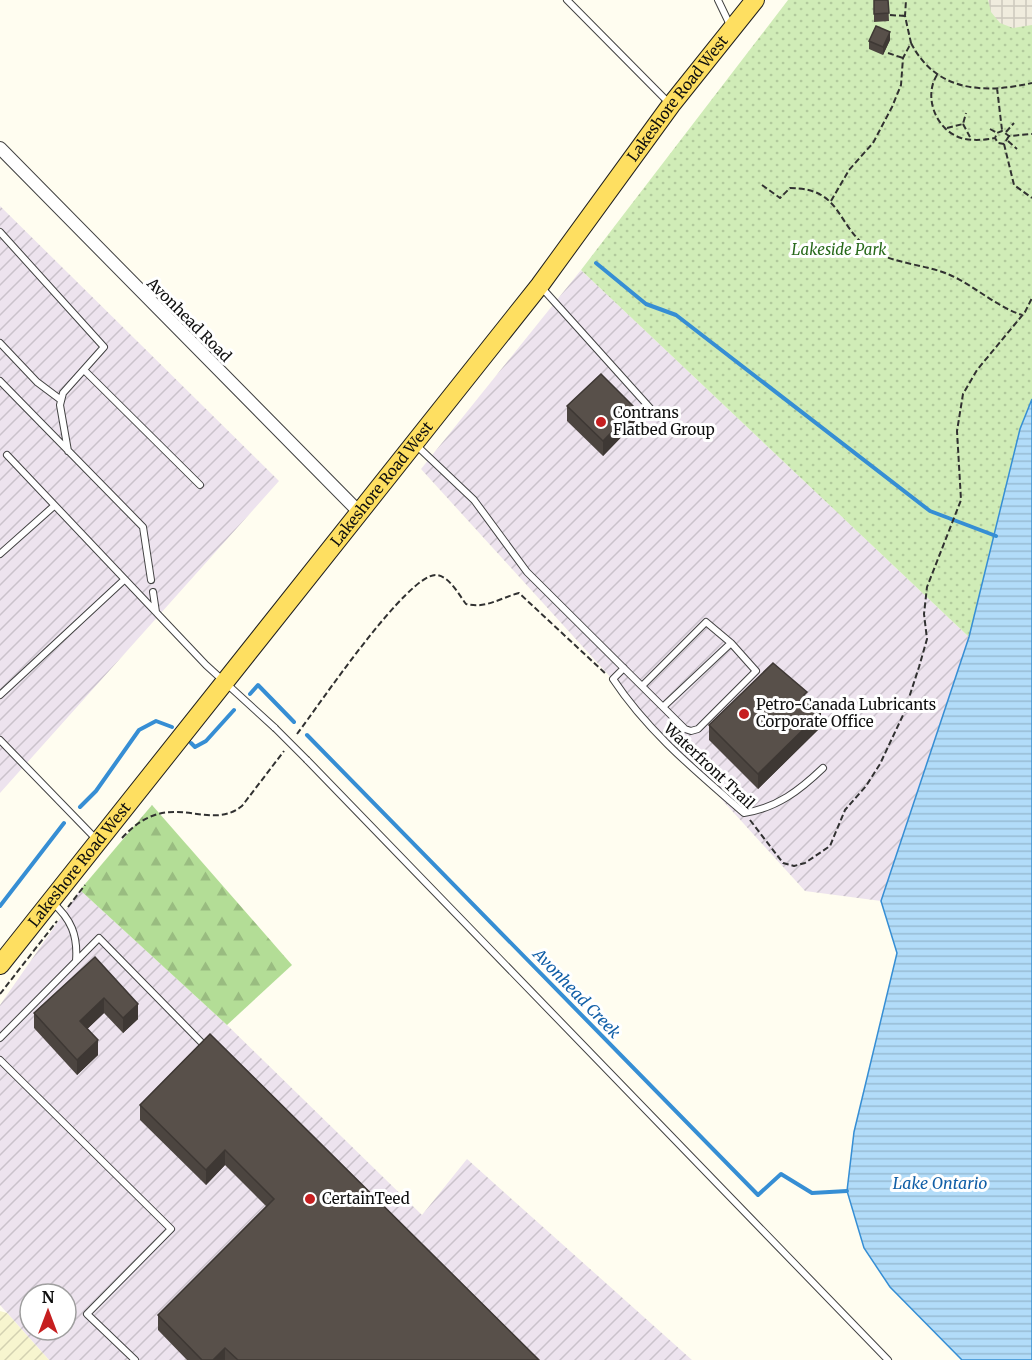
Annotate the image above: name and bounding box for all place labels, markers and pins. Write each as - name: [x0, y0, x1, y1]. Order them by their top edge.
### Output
- place label: Contrans Flatbed Group: [613, 403, 715, 439]
- marker: Contrans Flatbed Group: [594, 415, 608, 429]
- place label: Petro-Canada Lubricants Corporate Office: [756, 695, 936, 731]
- marker: Petro-Canada Lubricants Corporate Office: [737, 707, 751, 721]
- place label: CertainTeed: [322, 1189, 410, 1208]
- marker: CertainTeed: [303, 1192, 317, 1206]

